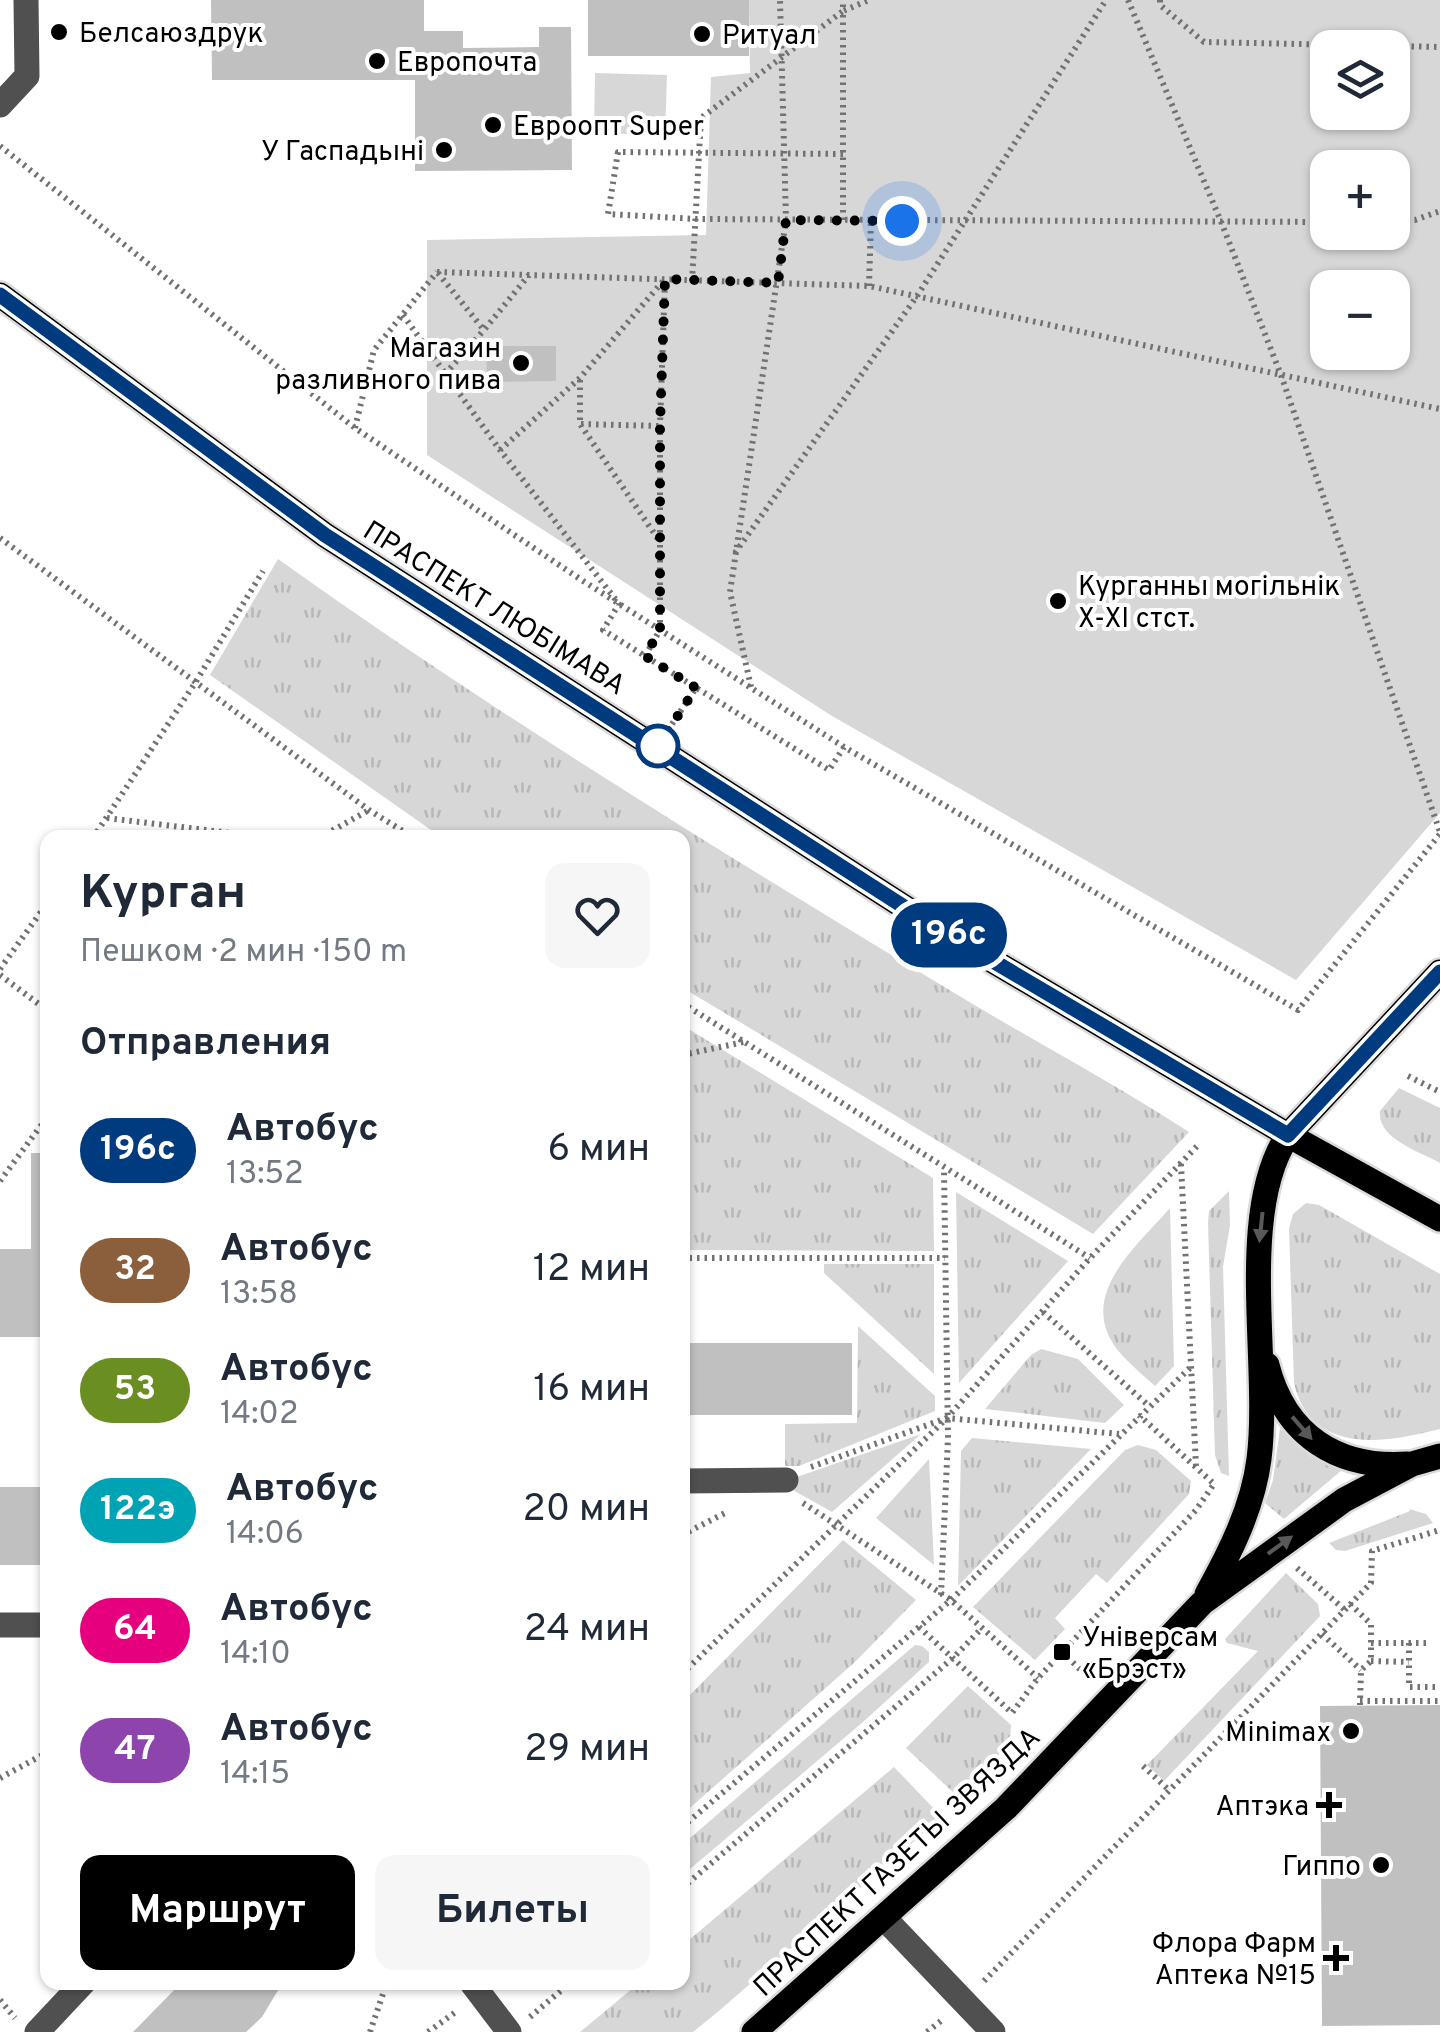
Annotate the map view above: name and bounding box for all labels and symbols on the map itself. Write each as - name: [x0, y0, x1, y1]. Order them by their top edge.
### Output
- place label: Белсаюздрук: [79, 17, 264, 53]
- place label: Ритуал: [722, 19, 817, 55]
- marker: Белсаюздрук: [48, 21, 70, 43]
- marker: Ритуал: [691, 23, 713, 45]
- place label: Европочта: [397, 46, 537, 82]
- marker: Европочта: [366, 50, 388, 72]
- place label: Евроопт Super: [513, 110, 704, 146]
- marker: Евроопт Super: [482, 114, 504, 136]
- place label: У Гаспадынi: [261, 135, 424, 171]
- marker: У Гаспадынi: [433, 139, 455, 161]
- your location: [877, 196, 927, 246]
- place label: Магазин разливного пива: [275, 332, 501, 400]
- marker: Магазин разливного пива: [510, 352, 532, 374]
- street label: ПРАСПЕКТ ЛЮБІМАВА: [356, 514, 631, 705]
- place label: Курганны могільнік Х-ХI стст.: [1078, 570, 1340, 638]
- marker: Курганны могільнік Х-ХI стст.: [1047, 590, 1069, 612]
- unlabelled marker: [637, 725, 679, 767]
- line badge: 196с: [879, 902, 1019, 968]
- one-way arrow: [1252, 1212, 1268, 1244]
- one-way arrow: [1290, 1415, 1312, 1440]
- one-way arrow: [1267, 1536, 1293, 1555]
- place label: Універсам «Брэст»: [1082, 1621, 1218, 1689]
- marker: Універсам «Брэст»: [1051, 1641, 1073, 1663]
- place label: Minimax: [1225, 1716, 1331, 1752]
- marker: Minimax: [1340, 1720, 1362, 1742]
- street label: ПРАСПЕКТ ГАЗЕТЫ ЗВЯЗДА: [747, 1721, 1049, 2006]
- place label: Аптэка: [1216, 1790, 1309, 1826]
- marker: Аптэка: [1318, 1794, 1340, 1816]
- place label: Гиппо: [1282, 1850, 1361, 1886]
- marker: Гиппо: [1370, 1854, 1392, 1876]
- place label: Флора Фарм Аптека №15: [1152, 1927, 1316, 1995]
- marker: Флора Фарм Аптека №15: [1325, 1947, 1347, 1969]

